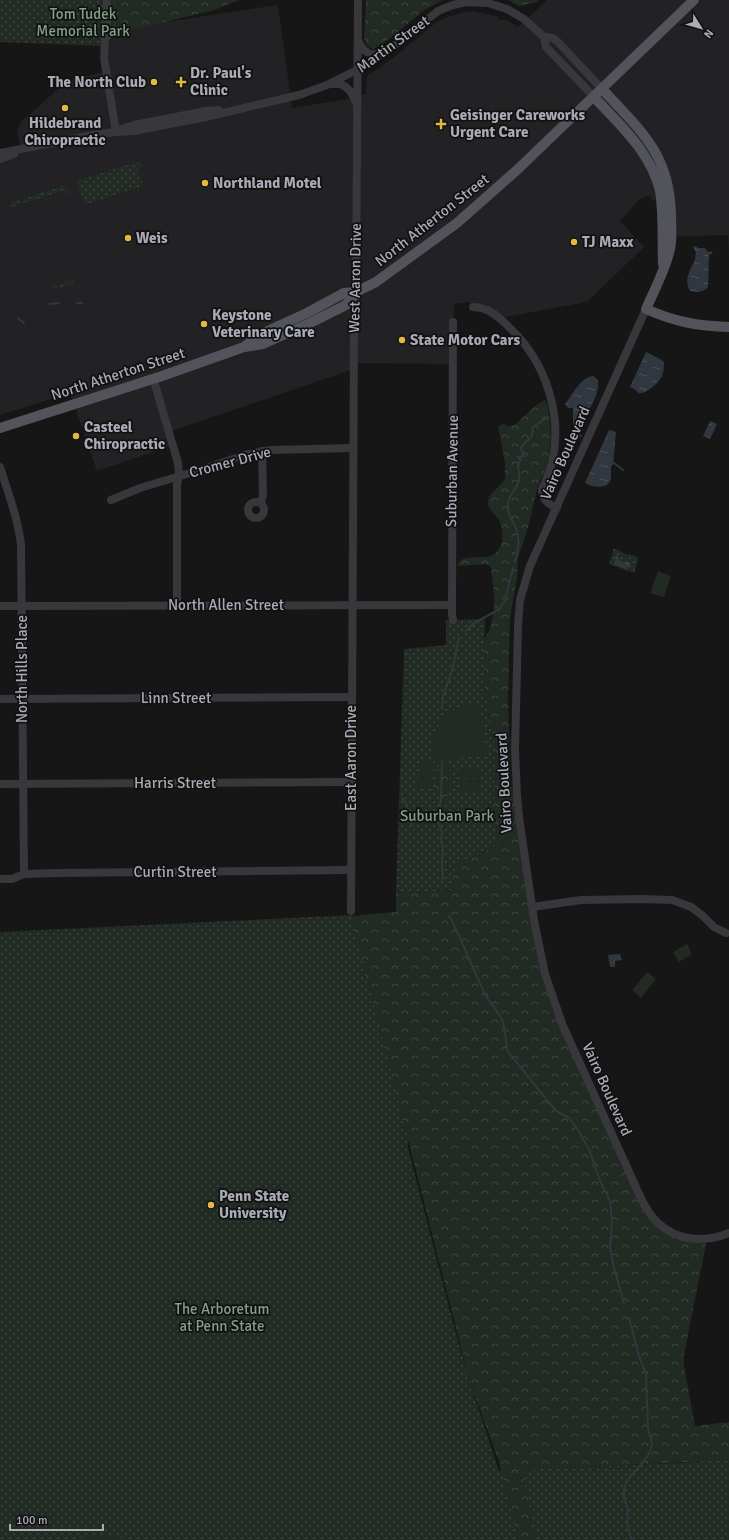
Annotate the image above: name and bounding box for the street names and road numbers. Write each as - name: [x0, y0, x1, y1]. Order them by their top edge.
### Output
- street label: Martin Street: [353, 12, 433, 76]
- street label: North Atherton Street: [371, 170, 493, 270]
- street label: West Aaron Drive: [345, 223, 365, 333]
- street label: North Atherton Street: [49, 344, 187, 404]
- street label: Vairo Boulevard: [536, 403, 594, 503]
- street label: Suburban Avenue: [442, 415, 462, 527]
- street label: Cromer Drive: [187, 442, 273, 482]
- street label: North Allen Street: [168, 596, 284, 614]
- street label: North Hills Place: [13, 615, 31, 723]
- street label: Linn Street: [141, 689, 211, 707]
- street label: East Aaron Drive: [342, 705, 360, 811]
- street label: Vairo Boulevard: [492, 732, 516, 834]
- street label: Harris Street: [134, 774, 216, 792]
- street label: Curtin Street: [133, 863, 217, 881]
- street label: Vairo Boulevard: [578, 1039, 636, 1139]

